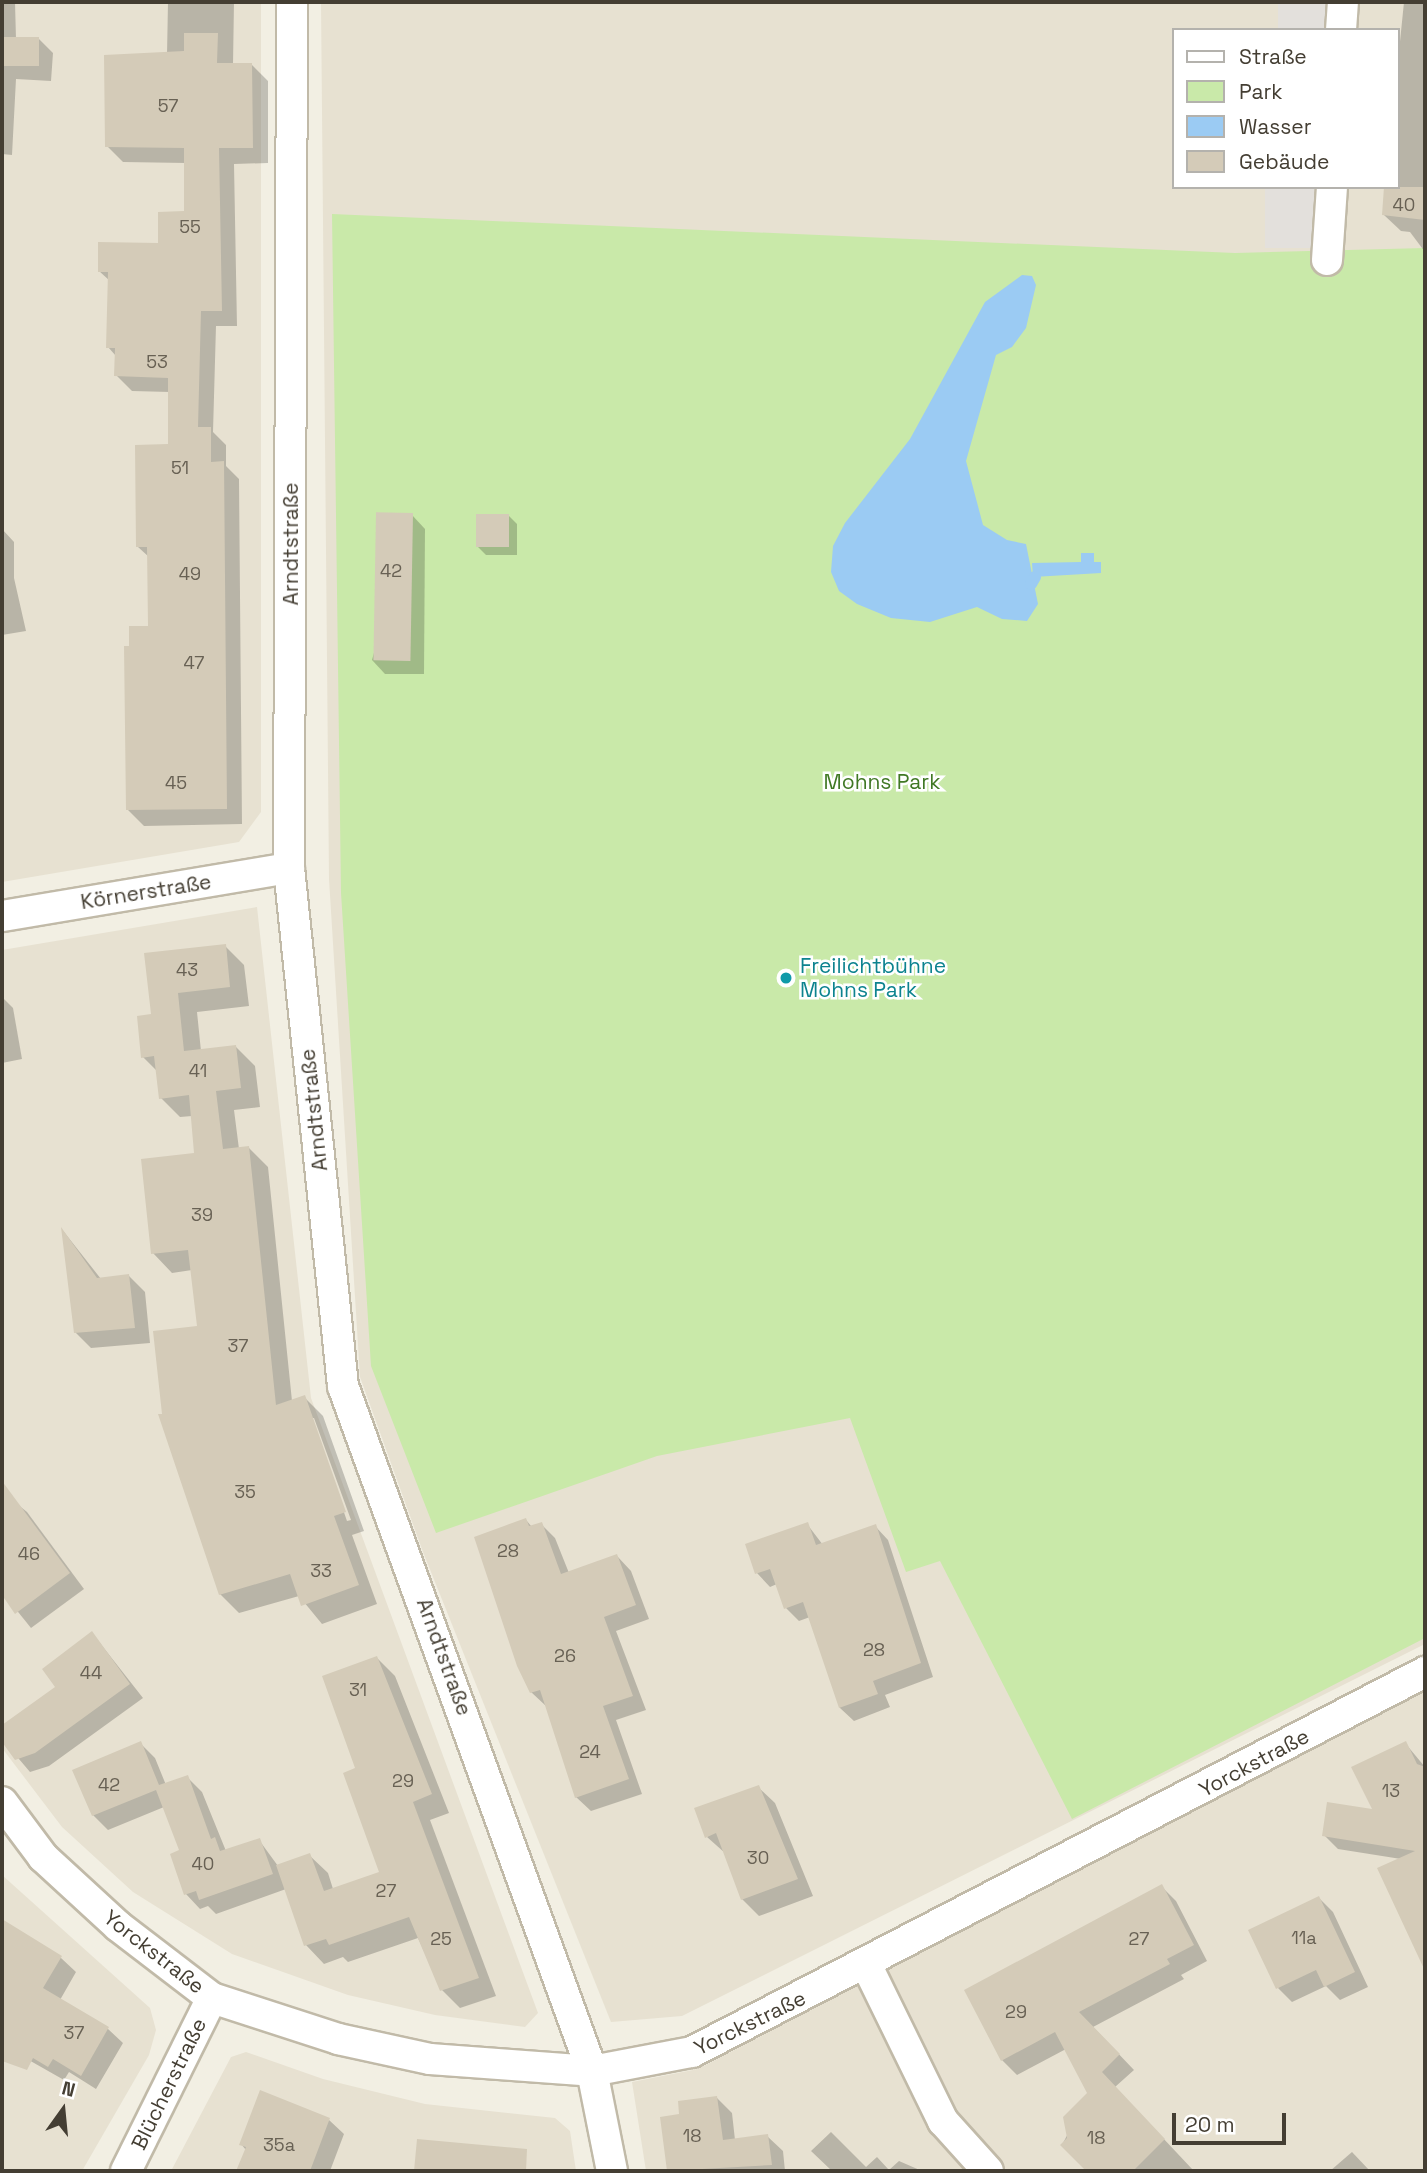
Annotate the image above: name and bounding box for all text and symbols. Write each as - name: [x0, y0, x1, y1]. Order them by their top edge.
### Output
- legend: [1172, 28, 1399, 189]
- text: Straße: [1239, 43, 1307, 70]
- text: Park: [1239, 78, 1283, 105]
- house number: 57: [158, 95, 178, 117]
- text: Wasser: [1239, 113, 1312, 140]
- text: Gebäude: [1239, 148, 1329, 175]
- house number: 40: [1393, 194, 1415, 216]
- house number: 55: [179, 216, 201, 238]
- house number: 53: [146, 351, 168, 373]
- house number: 51: [171, 457, 189, 479]
- street label: Arndtstraße: [278, 483, 304, 605]
- house number: 42: [380, 560, 402, 582]
- house number: 49: [179, 563, 201, 585]
- house number: 47: [184, 652, 204, 674]
- park label: Mohns Park: [823, 769, 941, 795]
- house number: 45: [165, 772, 187, 794]
- street label: Körnerstraße: [79, 869, 213, 915]
- place label: Freilichtbühne Mohns Park: [800, 953, 946, 1003]
- house number: 43: [176, 959, 198, 981]
- marker: Freilichtbühne Mohns Park: [778, 970, 794, 986]
- street label: Arndtstraße: [295, 1048, 333, 1172]
- house number: 41: [189, 1060, 207, 1082]
- house number: 39: [191, 1204, 213, 1226]
- house number: 37: [227, 1335, 249, 1357]
- house number: 35: [234, 1481, 256, 1503]
- house number: 28: [497, 1540, 519, 1562]
- house number: 46: [18, 1543, 40, 1565]
- house number: 33: [310, 1560, 332, 1582]
- street label: Arndtstraße: [411, 1595, 477, 1719]
- house number: 28: [863, 1639, 885, 1661]
- house number: 26: [554, 1645, 576, 1667]
- house number: 44: [80, 1662, 102, 1684]
- house number: 31: [349, 1679, 367, 1701]
- street label: Yorckstraße: [1195, 1724, 1313, 1802]
- house number: 24: [579, 1741, 601, 1763]
- house number: 29: [392, 1770, 414, 1792]
- house number: 42: [98, 1774, 120, 1796]
- house number: 13: [1382, 1780, 1400, 1802]
- house number: 30: [747, 1847, 769, 1869]
- house number: 40: [192, 1853, 214, 1875]
- house number: 27: [376, 1880, 396, 1902]
- street label: Yorckstraße: [99, 1905, 209, 1999]
- house number: 11a: [1291, 1927, 1317, 1949]
- house number: 25: [430, 1928, 452, 1950]
- house number: 27: [1129, 1928, 1149, 1950]
- street label: Yorckstraße: [690, 1985, 810, 2061]
- house number: 29: [1005, 2001, 1027, 2023]
- street label: Blücherstraße: [126, 2014, 212, 2154]
- house number: 37: [63, 2022, 85, 2044]
- north arrow: [28, 2075, 98, 2145]
- text: N: [59, 2076, 78, 2103]
- scale bar: [1175, 2100, 1289, 2144]
- text: 20 m: [1185, 2111, 1235, 2138]
- house number: 18: [683, 2125, 701, 2147]
- house number: 18: [1087, 2127, 1105, 2149]
- house number: 35a: [263, 2134, 295, 2156]

